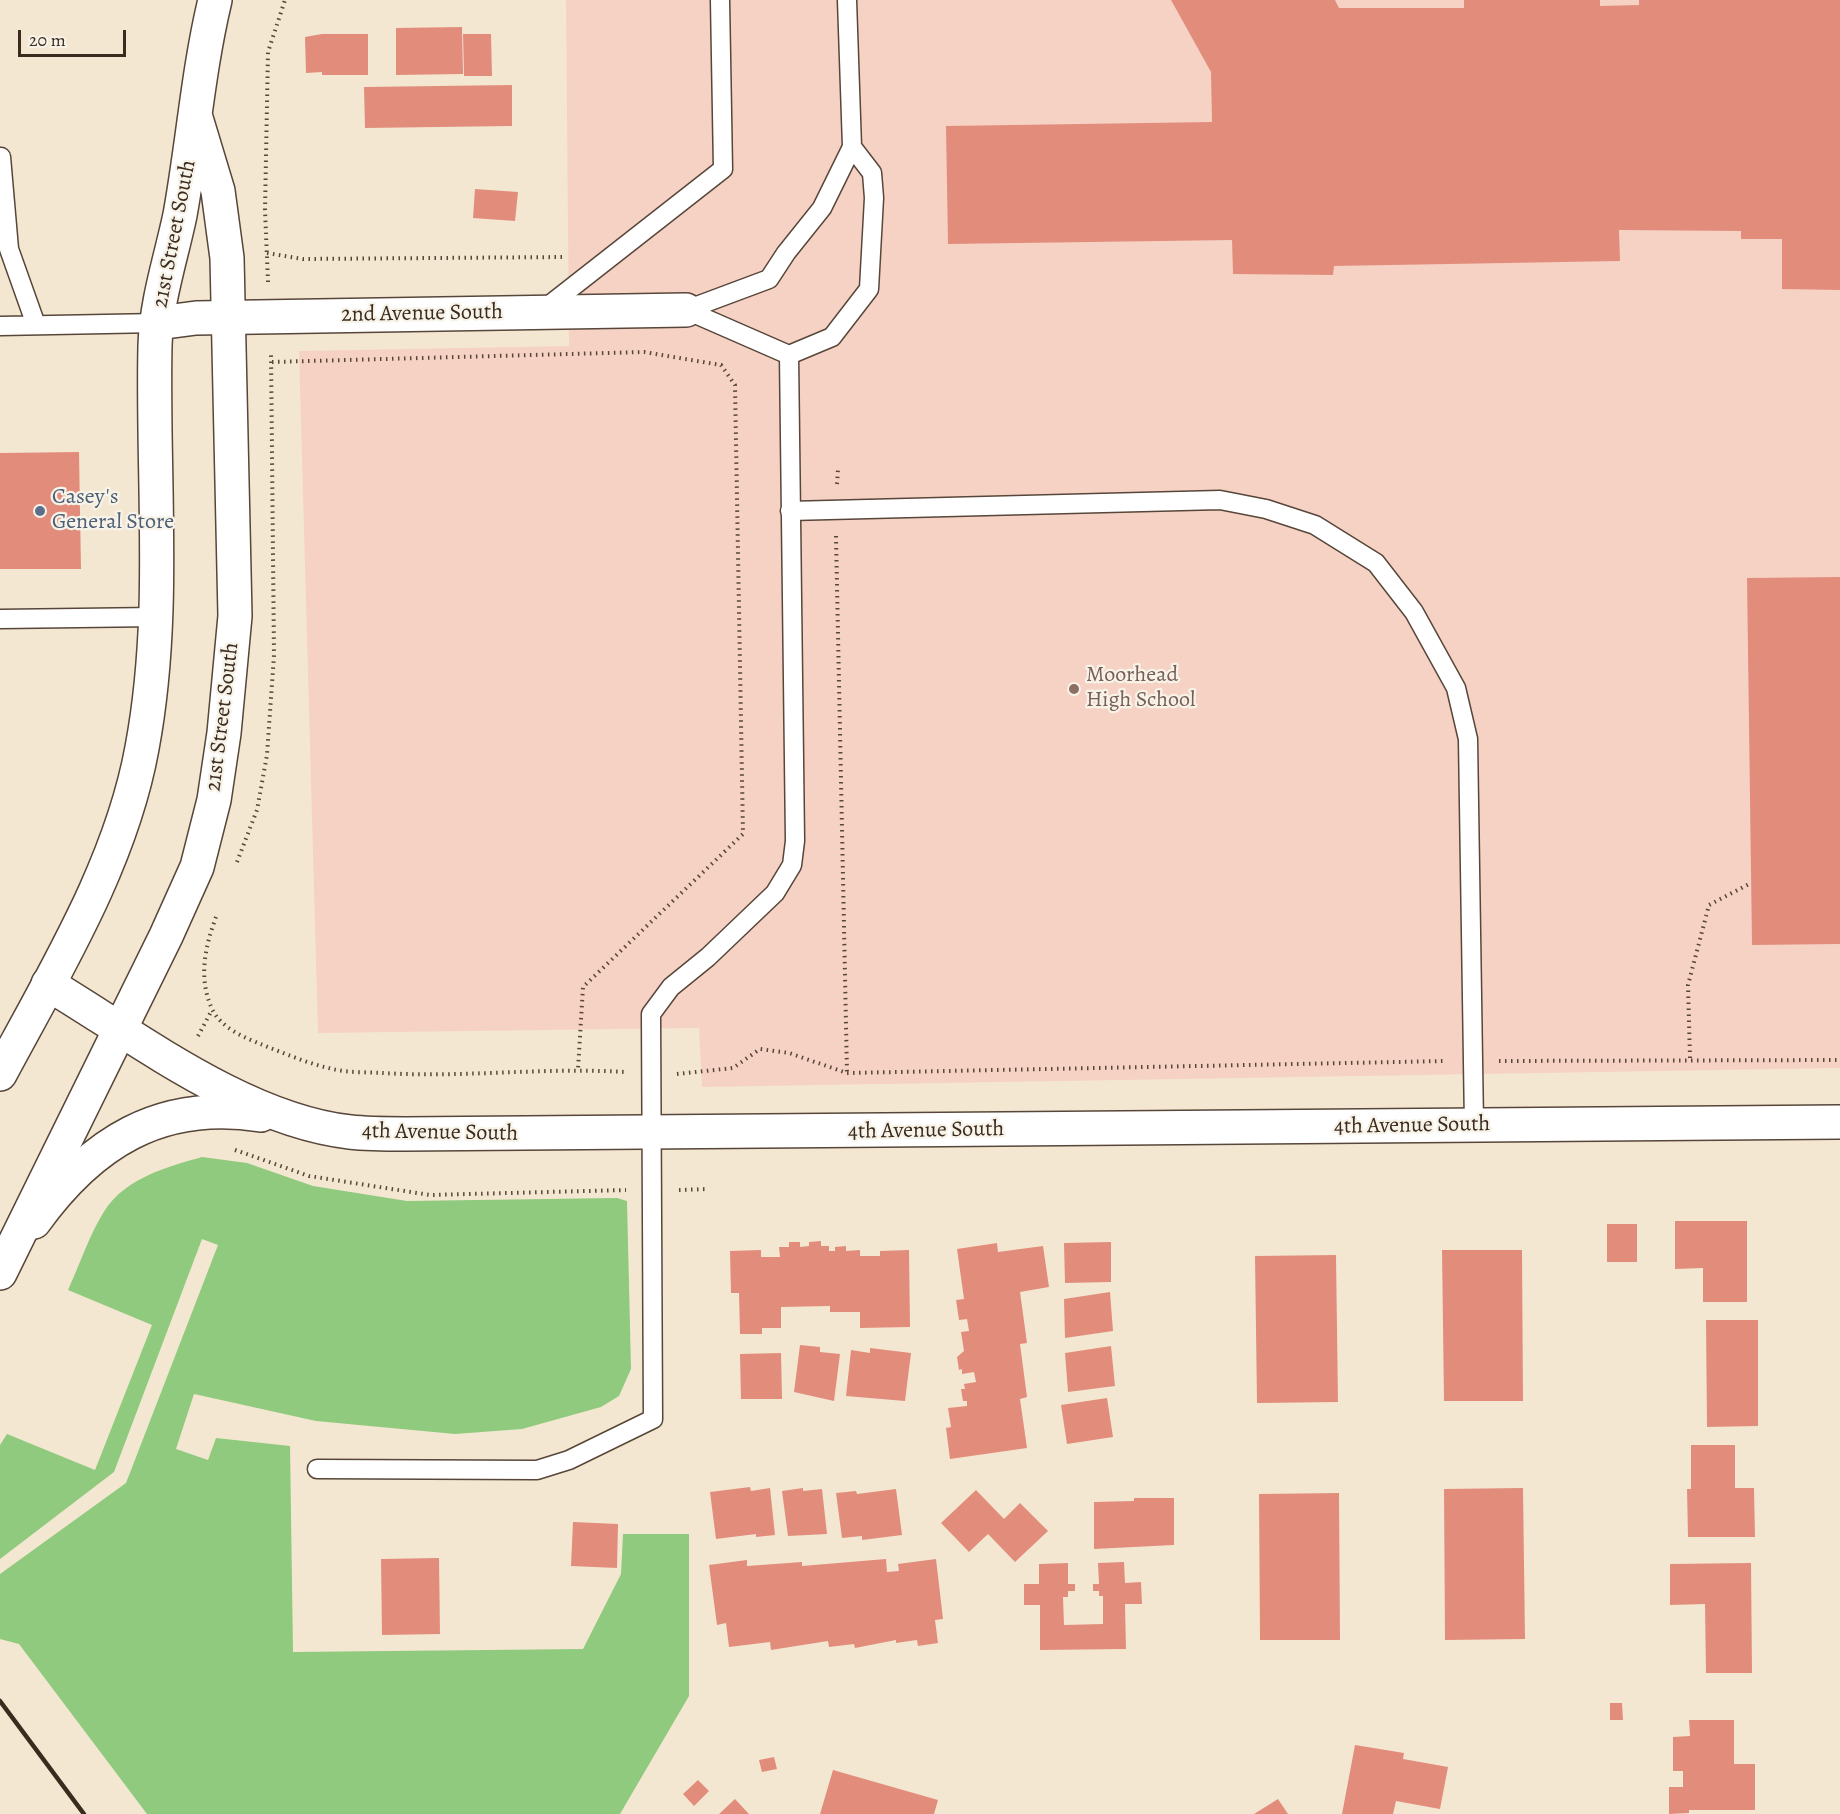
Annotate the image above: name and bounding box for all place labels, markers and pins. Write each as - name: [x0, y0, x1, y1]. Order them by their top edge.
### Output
- place label: Casey's General Store: [52, 485, 174, 536]
- marker: Casey's General Store: [33, 504, 47, 518]
- place label: Moorhead High School: [1086, 663, 1195, 714]
- marker: Moorhead High School: [1067, 682, 1081, 696]

